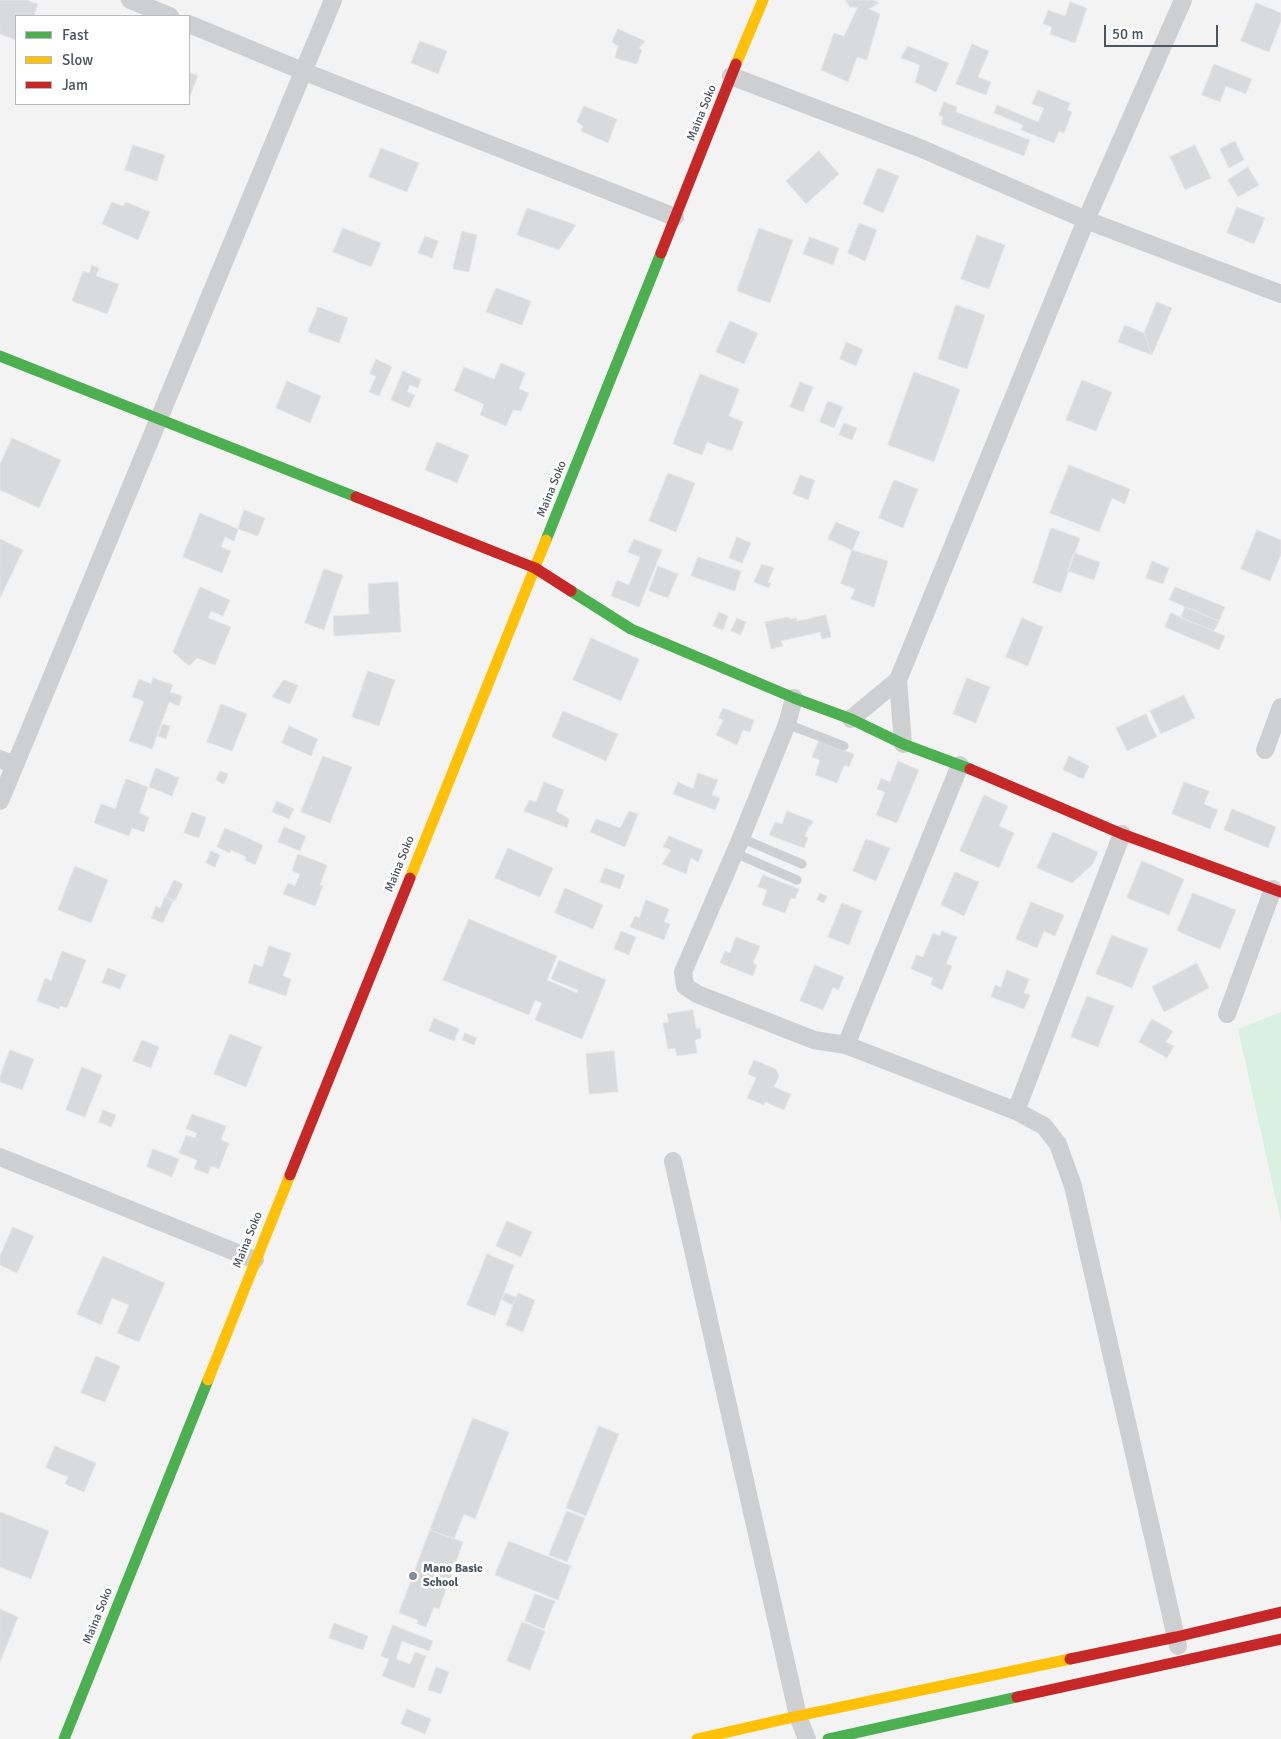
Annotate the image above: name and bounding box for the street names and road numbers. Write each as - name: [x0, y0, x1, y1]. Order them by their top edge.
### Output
- street label: Maina Soko: [684, 83, 720, 143]
- street label: Maina Soko: [534, 459, 570, 519]
- street label: Maina Soko: [382, 834, 418, 894]
- street label: Maina Soko: [230, 1210, 266, 1270]
- street label: Maina Soko: [80, 1586, 116, 1646]

